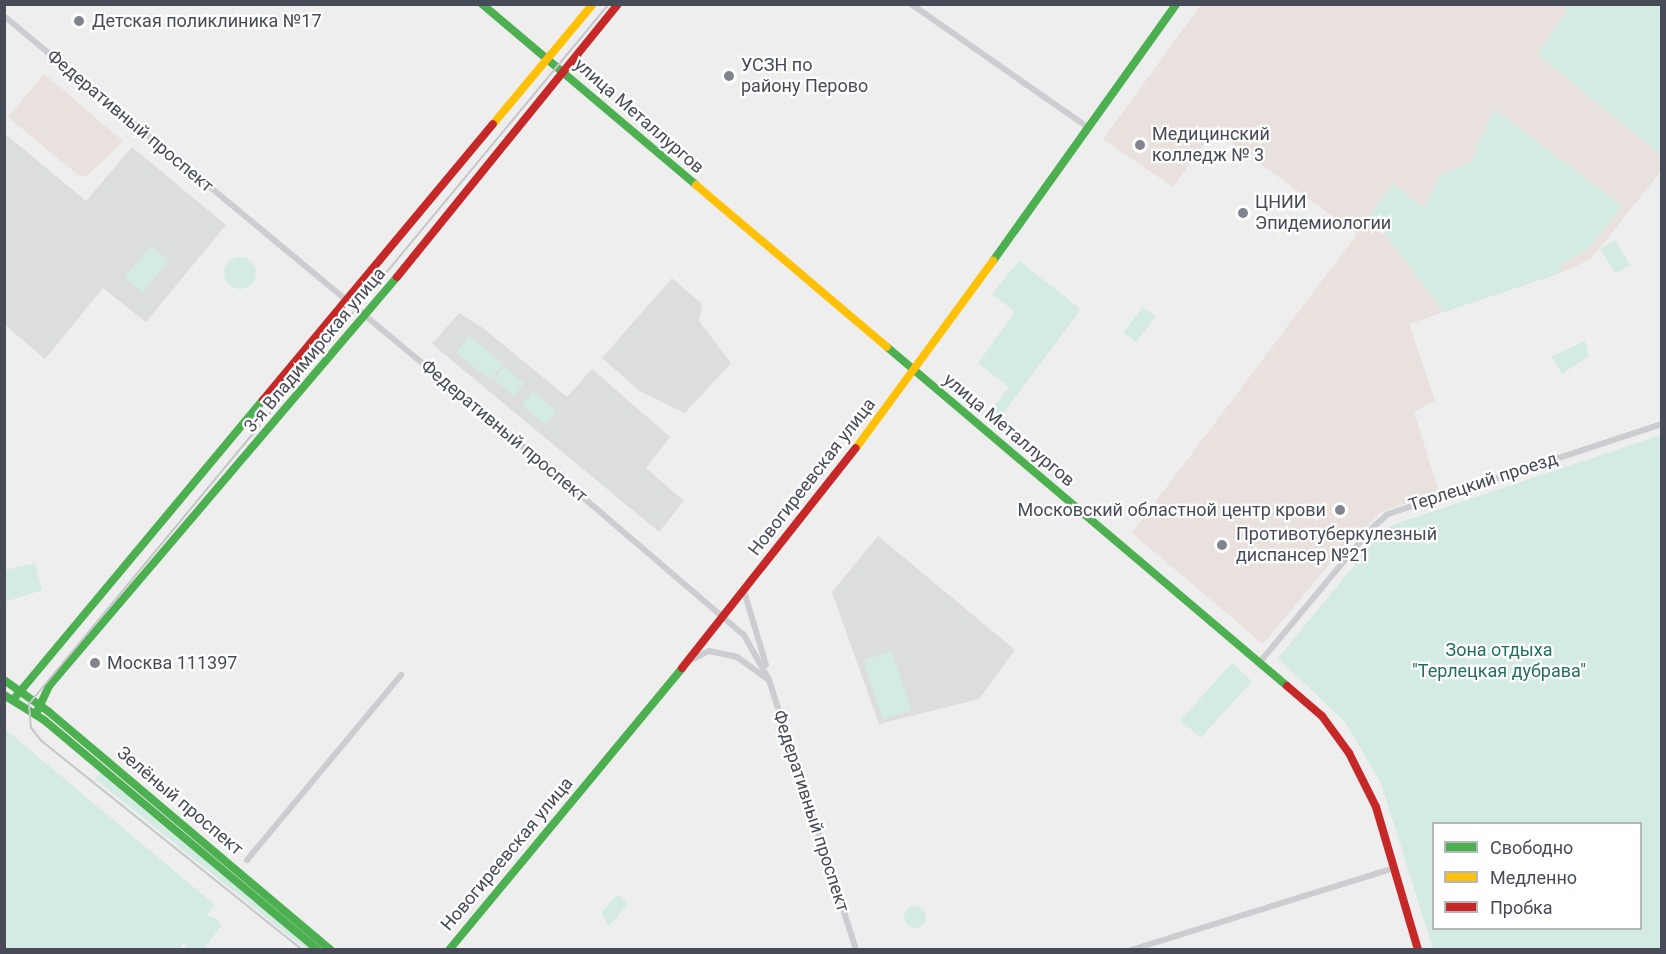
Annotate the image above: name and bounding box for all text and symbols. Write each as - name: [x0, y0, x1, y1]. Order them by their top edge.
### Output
- place label: Детская поликлиника №17: [92, 10, 322, 32]
- marker: Детская поликлиника №17: [70, 12, 88, 30]
- street label: Федеративный проспект: [42, 45, 218, 197]
- street label: улица Металлургов: [570, 54, 708, 178]
- place label: УСЗН по району Перово: [741, 55, 868, 98]
- marker: УСЗН по району Перово: [722, 69, 736, 83]
- place label: Медицинский колледж № 3: [1152, 124, 1270, 166]
- marker: Медицинский колледж № 3: [1133, 138, 1147, 152]
- place label: ЦНИИ Эпидемиологии: [1255, 192, 1391, 234]
- marker: ЦНИИ Эпидемиологии: [1236, 206, 1250, 220]
- street label: 3-я Владимирская улица: [240, 263, 390, 437]
- street label: Федеративный проспект: [416, 355, 592, 507]
- street label: улица Металлургов: [939, 369, 1079, 491]
- street label: Новогиреевская улица: [744, 394, 880, 560]
- street label: Терлецкий проезд: [1406, 448, 1560, 516]
- place label: Московский областной центр крови: [1017, 499, 1326, 521]
- marker: Московский областной центр крови: [1331, 501, 1349, 519]
- place label: Противотуберкулезный диспансер №21: [1236, 524, 1437, 566]
- marker: Противотуберкулезный диспансер №21: [1213, 536, 1231, 554]
- park label: Зона отдыха "Терлецкая дубрава": [1412, 640, 1586, 682]
- place label: Москва 111397: [107, 652, 237, 674]
- marker: Москва 111397: [88, 656, 102, 670]
- street label: Федеративный проспект: [768, 707, 854, 915]
- street label: Зелёный проспект: [113, 742, 247, 860]
- street label: Новогиреевская улица: [436, 773, 578, 935]
- legend: [1432, 822, 1642, 930]
- text: Свободно: [1490, 837, 1573, 858]
- text: Медленно: [1490, 867, 1577, 888]
- text: Пробка: [1490, 897, 1553, 918]

